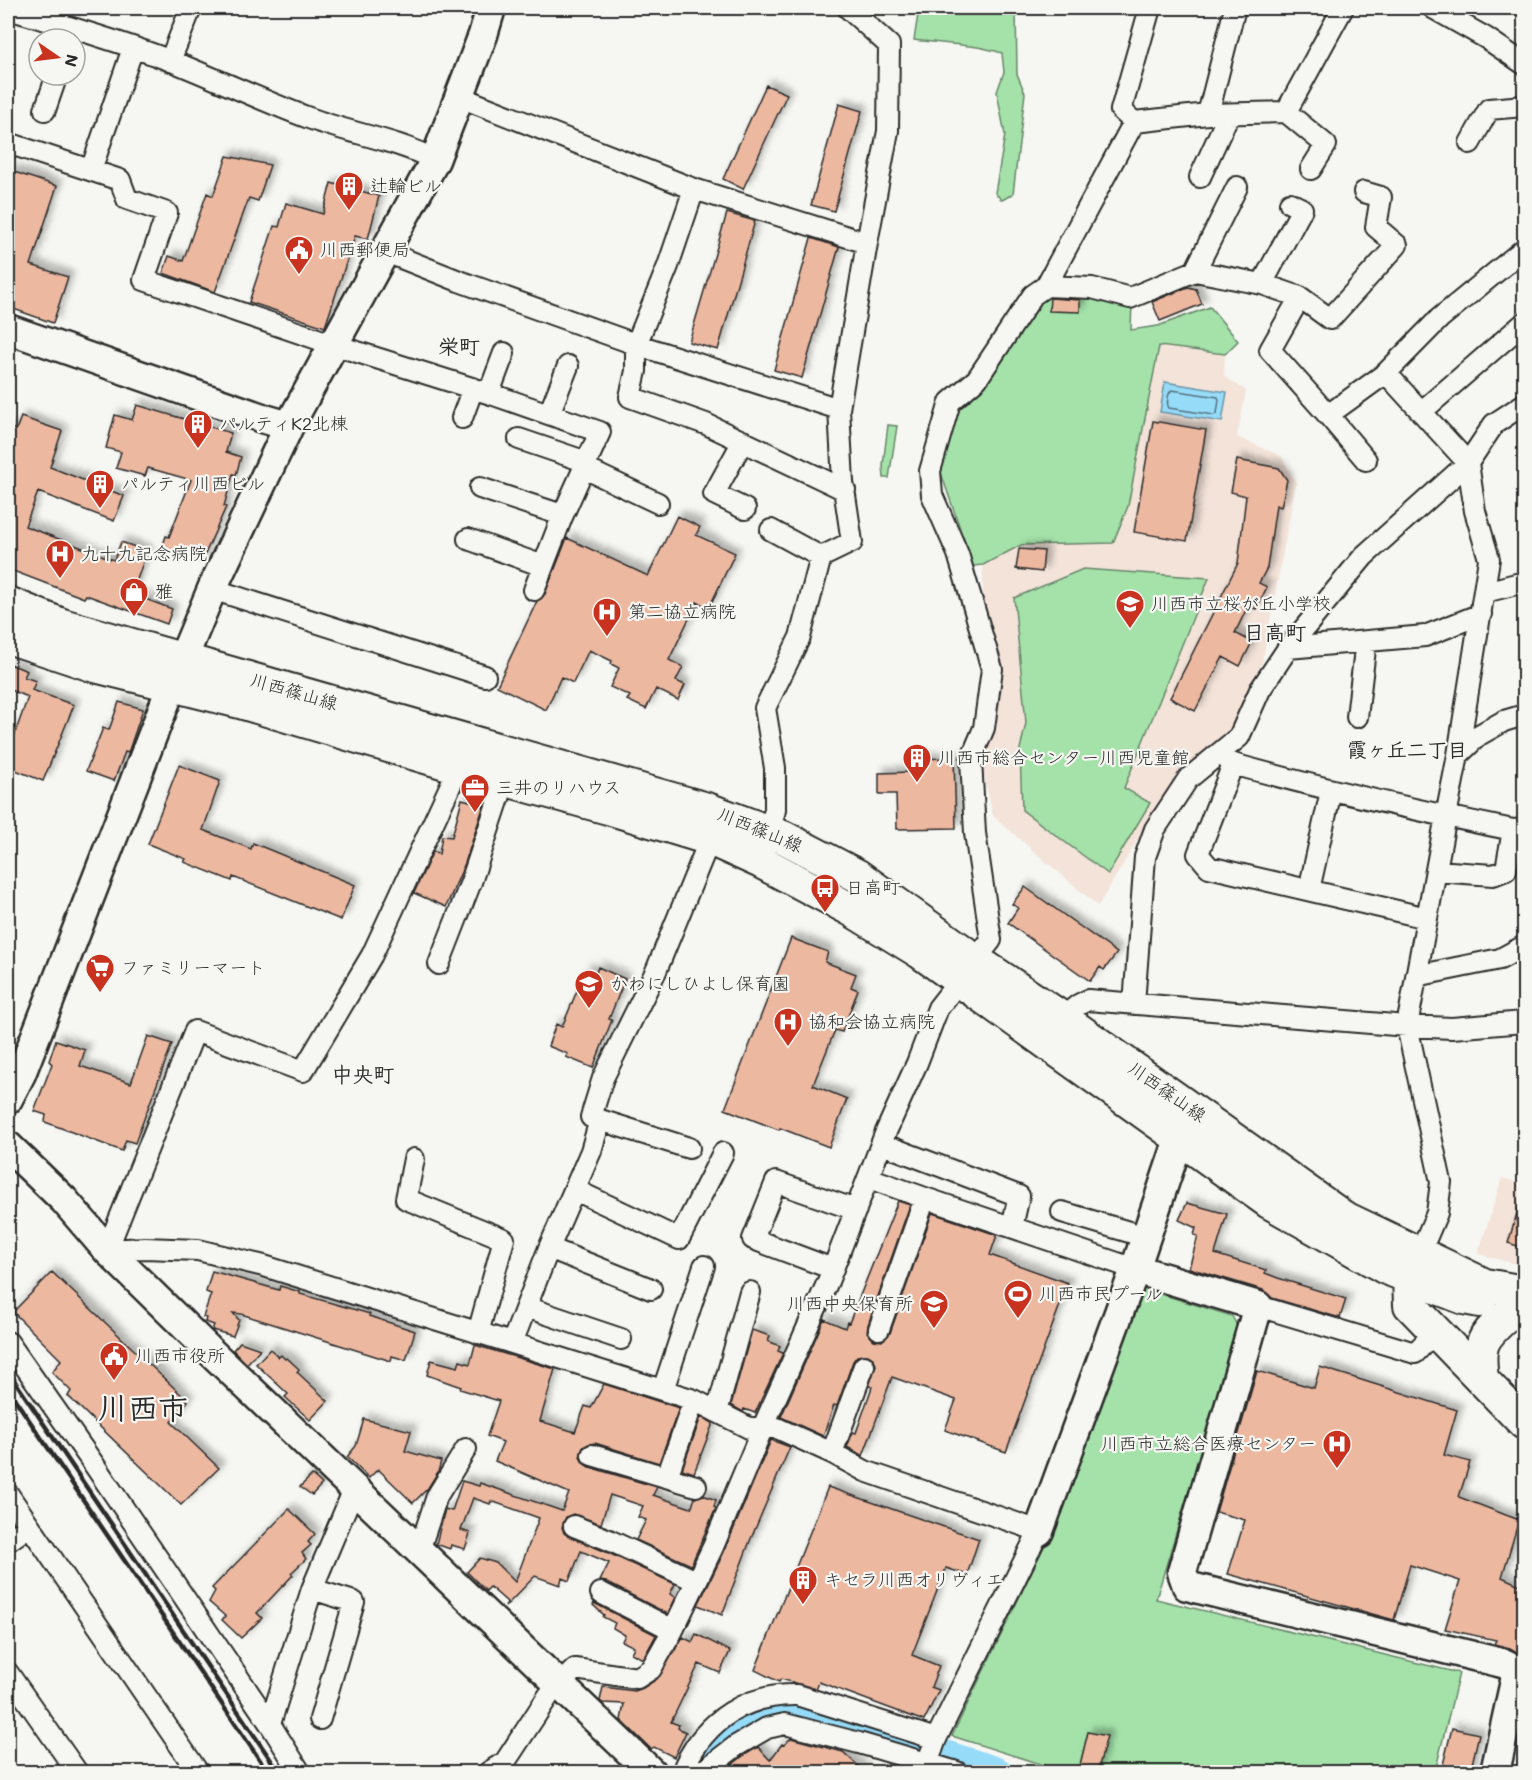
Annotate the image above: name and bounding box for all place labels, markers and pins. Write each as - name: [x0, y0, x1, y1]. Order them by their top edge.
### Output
- building icon: 辻輪ビル: [333, 170, 365, 212]
- place label: 辻輪ビル: [370, 173, 442, 197]
- public building icon: 川西郵便局: [283, 234, 315, 276]
- place label: 川西郵便局: [320, 237, 410, 261]
- building icon: パルティK2北棟: [182, 408, 214, 450]
- place label: パルティK2北棟: [219, 411, 348, 435]
- building icon: パルティ川西ビル: [84, 468, 116, 510]
- place label: パルティ川西ビル: [121, 471, 265, 495]
- hospital icon: 九十九記念病院: [44, 538, 76, 580]
- place label: 九十九記念病院: [81, 541, 207, 565]
- shop icon: 雅: [118, 576, 150, 618]
- place label: 雅: [155, 579, 173, 603]
- school or university icon: 川西市立桜が丘小学校: [1114, 588, 1146, 630]
- place label: 川西市立桜が丘小学校: [1151, 591, 1331, 615]
- hospital icon: 第二協立病院: [591, 596, 623, 638]
- place label: 第二協立病院: [628, 599, 736, 623]
- building icon: 川西市総合センター川西児童館: [901, 742, 933, 784]
- place label: 川西市総合センター川西児童館: [938, 745, 1189, 769]
- office icon: 三井のリハウス: [459, 772, 491, 814]
- place label: 三井のリハウス: [496, 775, 621, 799]
- bus stop icon: 日高町: [809, 872, 841, 914]
- place label: 日高町: [846, 875, 900, 899]
- supermarket icon: ファミリーマート: [84, 952, 116, 994]
- place label: ファミリーマート: [121, 955, 265, 979]
- school or university icon: かわにしひよし保育園: [573, 968, 605, 1010]
- place label: かわにしひよし保育園: [610, 971, 790, 995]
- hospital icon: 協和会協立病院: [772, 1006, 804, 1048]
- place label: 協和会協立病院: [809, 1009, 935, 1033]
- sports icon: 川西市民プール: [1002, 1278, 1034, 1320]
- place label: 川西市民プール: [1039, 1281, 1163, 1305]
- school or university icon: 川西中央保育所: [918, 1288, 950, 1330]
- place label: 川西中央保育所: [787, 1291, 913, 1315]
- public building icon: 川西市役所: [98, 1340, 130, 1382]
- place label: 川西市役所: [135, 1343, 225, 1367]
- hospital icon: 川西市立総合医療センター: [1321, 1428, 1353, 1470]
- place label: 川西市立総合医療センター: [1101, 1431, 1316, 1455]
- building icon: キセラ川西オリヴィエ: [787, 1564, 819, 1606]
- place label: キセラ川西オリヴィエ: [824, 1567, 1004, 1591]

